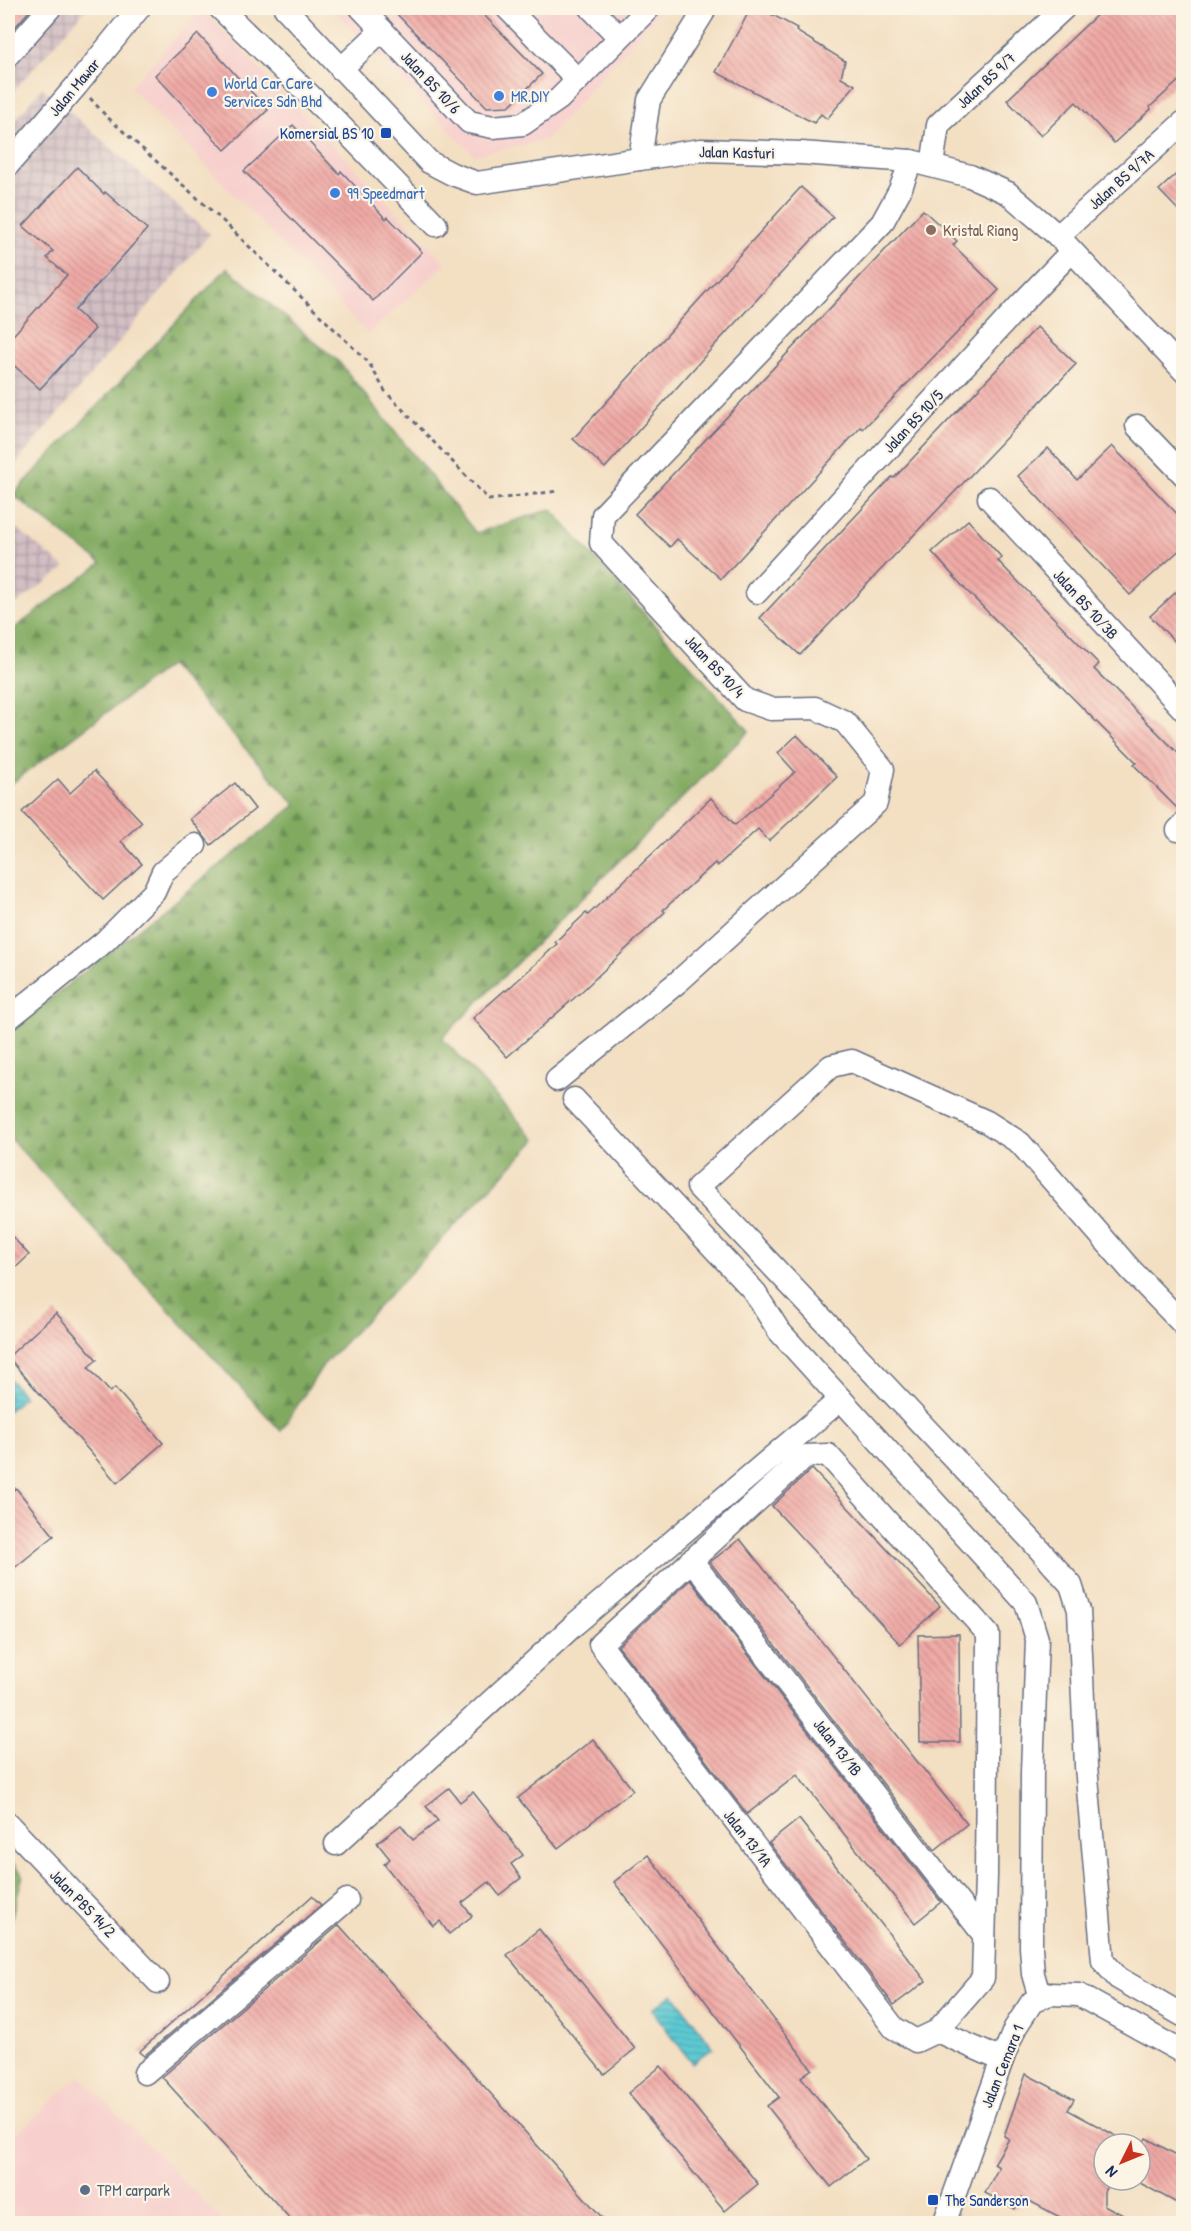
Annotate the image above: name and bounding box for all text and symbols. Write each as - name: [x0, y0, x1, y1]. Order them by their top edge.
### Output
- street label: Jalan BS 10/6: [396, 46, 466, 118]
- street label: Jalan BS 9/7: [952, 47, 1020, 113]
- street label: Jalan Mawar: [43, 53, 105, 121]
- place label: World Car Care Services Sdn Bhd: [224, 72, 322, 112]
- marker: World Car Care Services Sdn Bhd: [205, 85, 219, 99]
- place label: MR.DIY: [511, 85, 550, 107]
- marker: MR.DIY: [492, 89, 506, 103]
- place label: Komersial BS 10: [280, 122, 374, 144]
- marker: Komersial BS 10: [379, 126, 393, 140]
- street label: Jalan Kasturi: [699, 140, 775, 164]
- street label: Jalan BS 9/7A: [1083, 144, 1159, 214]
- place label: 99 Speedmart: [347, 182, 425, 204]
- marker: 99 Speedmart: [328, 186, 342, 200]
- place label: Kristal Riang: [943, 219, 1018, 241]
- marker: Kristal Riang: [924, 223, 938, 237]
- street label: Jalan BS 10/5: [878, 384, 948, 457]
- street label: Jalan BS 10/3B: [1048, 564, 1124, 644]
- street label: Jalan BS 10/4: [680, 630, 750, 702]
- street label: Jalan 13/1B: [809, 1714, 867, 1780]
- street label: Jalan 13/1A: [719, 1805, 777, 1871]
- street label: Jalan PBS 14/2: [45, 1864, 121, 1942]
- street label: Jalan Cemara 1: [975, 2021, 1029, 2111]
- north arrow: [1092, 2132, 1152, 2192]
- text: N: [1100, 2161, 1122, 2183]
- place label: TPM carpark: [97, 2179, 170, 2201]
- marker: TPM carpark: [78, 2183, 92, 2197]
- place label: The Sanderson: [945, 2189, 1029, 2211]
- marker: The Sanderson: [926, 2193, 940, 2207]

